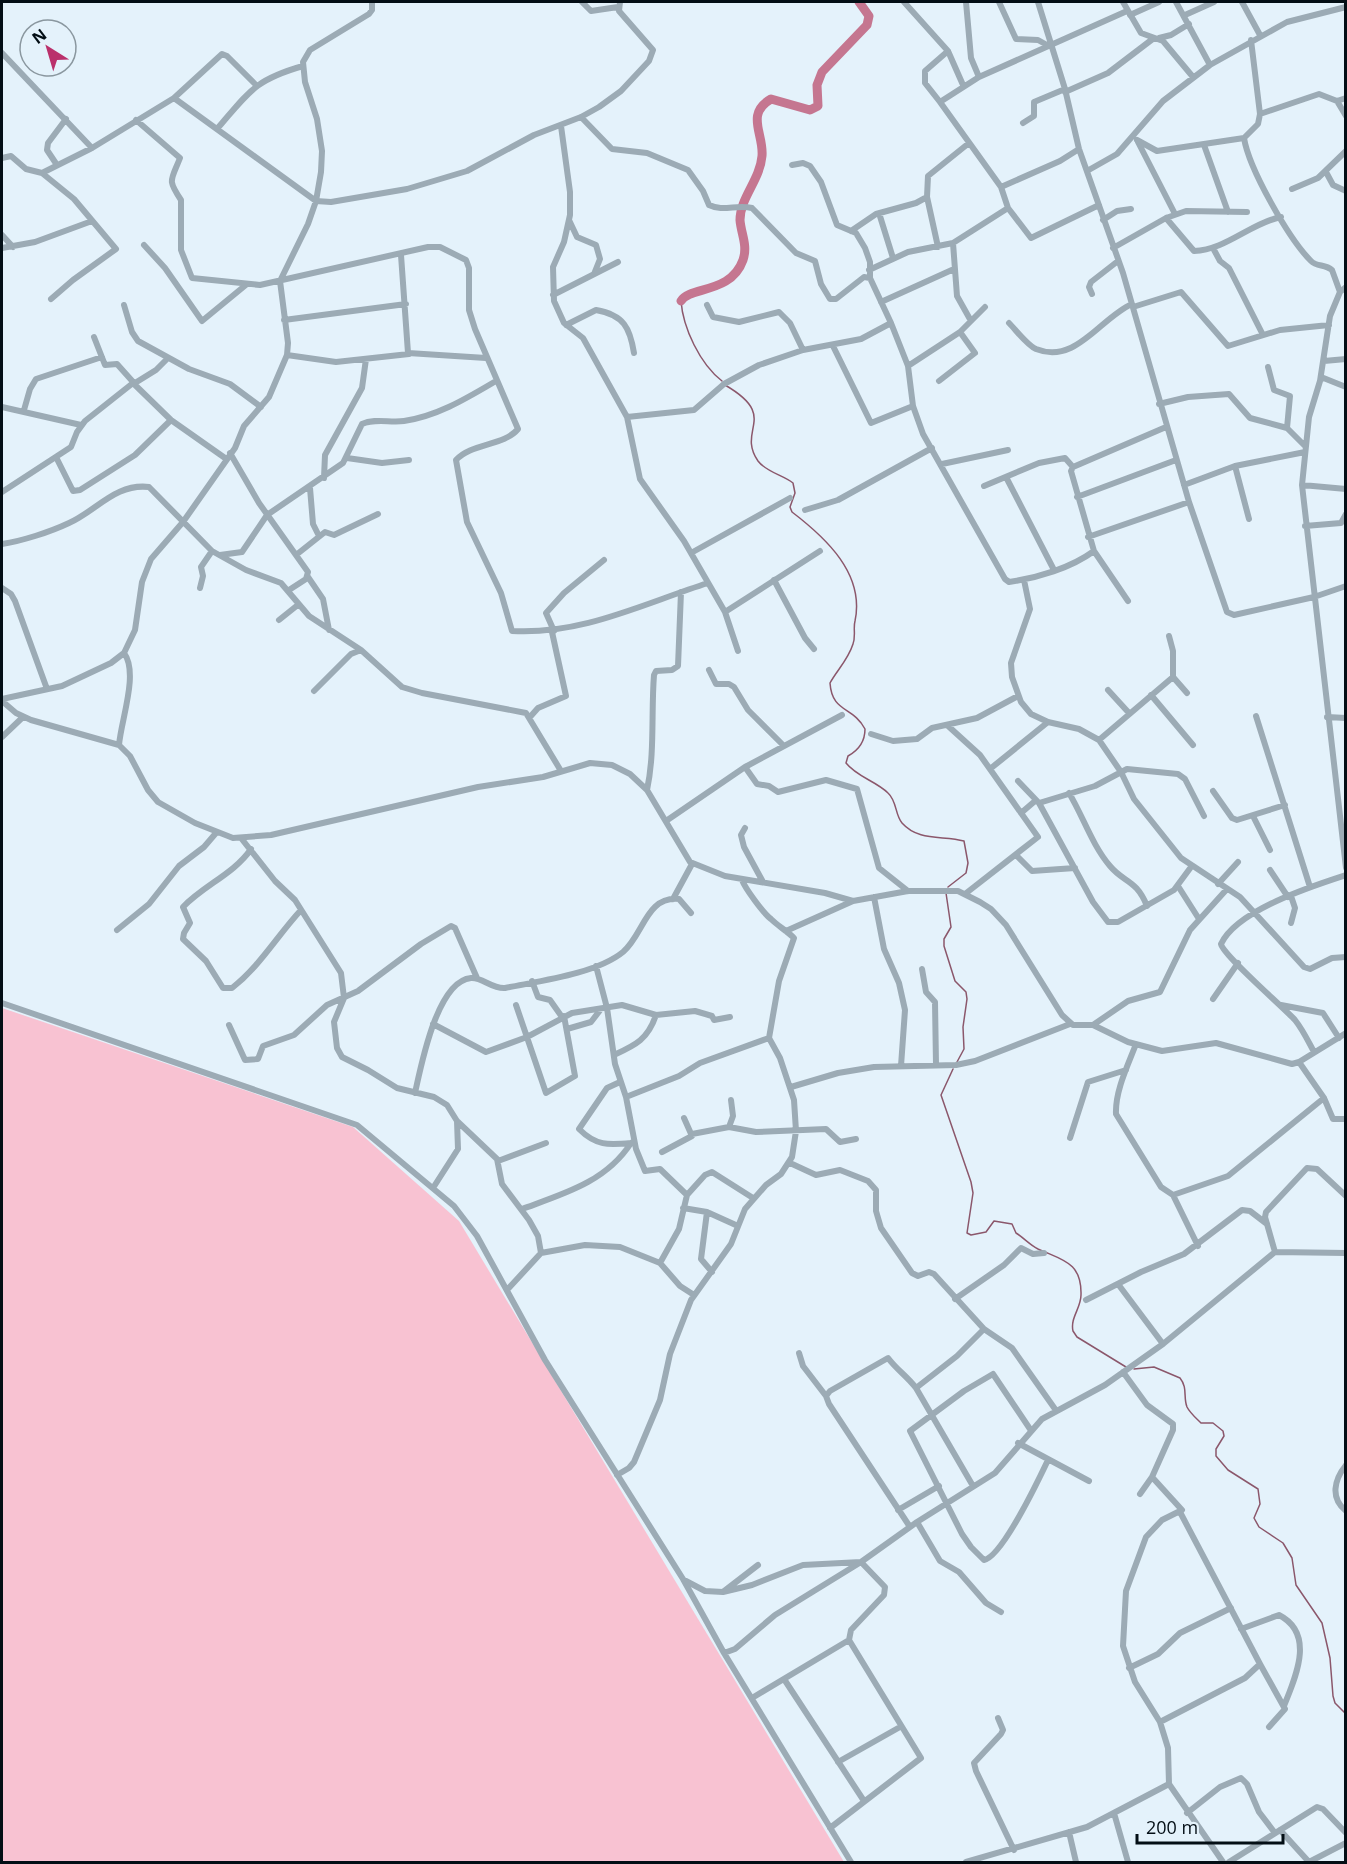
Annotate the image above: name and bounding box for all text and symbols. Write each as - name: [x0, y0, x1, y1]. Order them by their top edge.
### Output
- north arrow: [18, 18, 78, 78]
- text: N: [27, 23, 51, 49]
- scale bar: [1137, 1807, 1282, 1845]
- text: 200 m: [1146, 1815, 1198, 1839]

